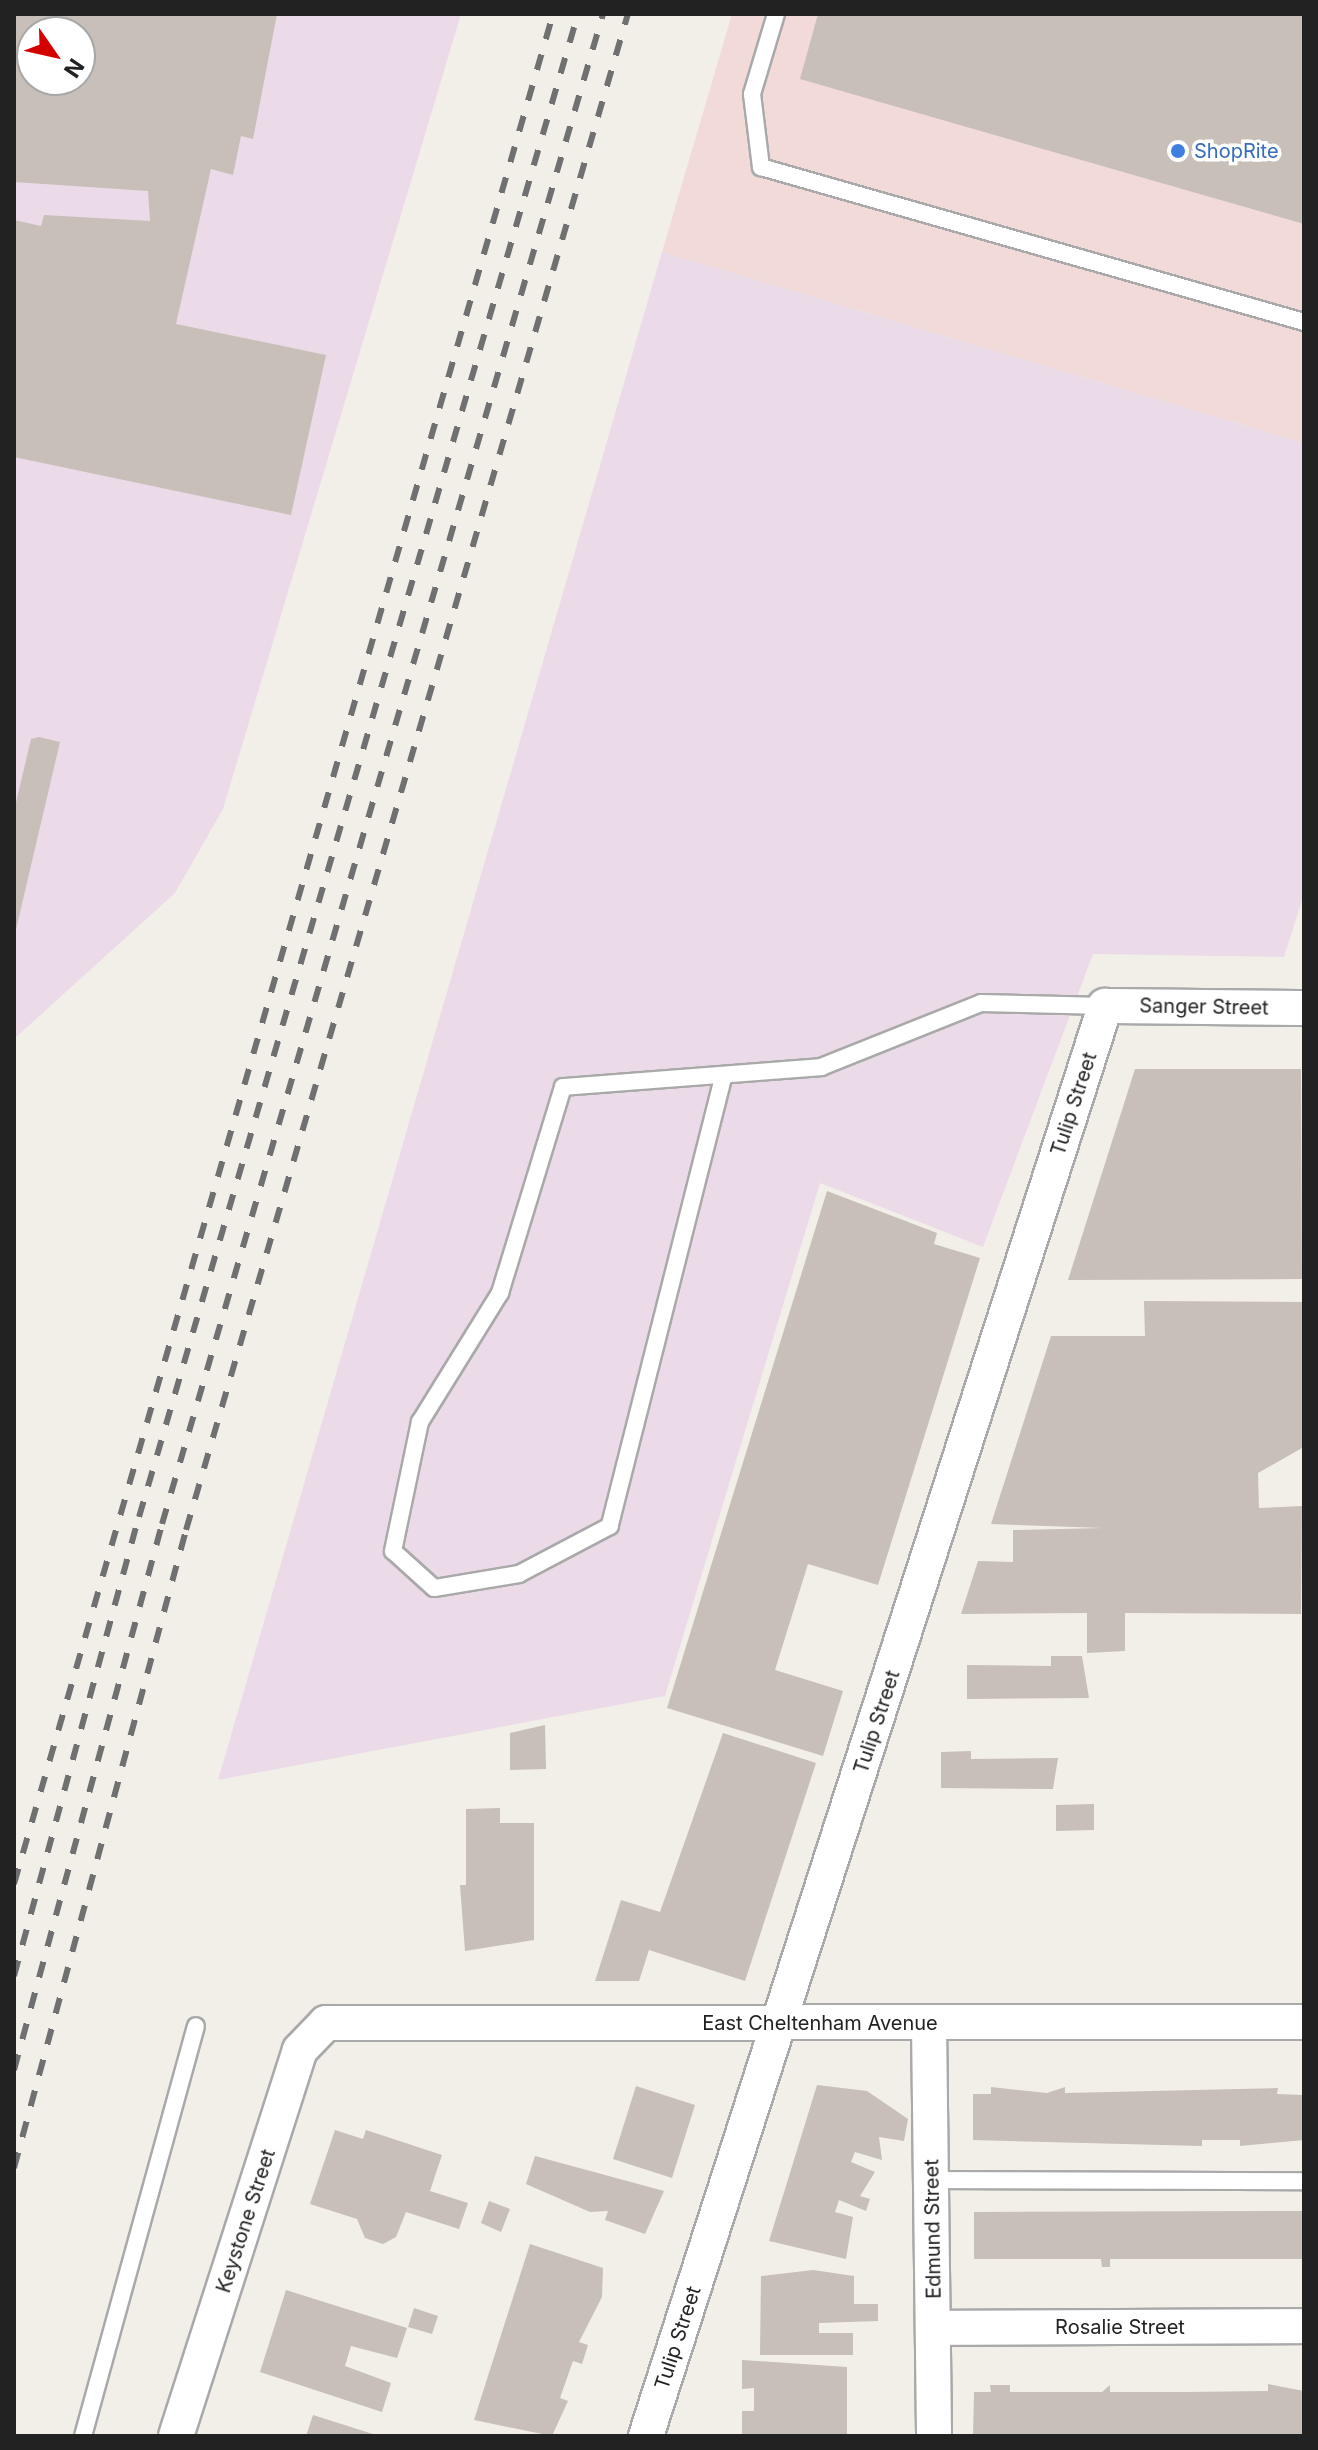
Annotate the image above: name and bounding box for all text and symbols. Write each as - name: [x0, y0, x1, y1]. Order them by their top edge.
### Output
- north arrow: [16, 16, 96, 96]
- text: N: [59, 54, 90, 83]
- place label: ShopRite: [1194, 139, 1279, 163]
- marker: ShopRite: [1169, 142, 1187, 160]
- street label: Sanger Street: [1139, 994, 1269, 1020]
- street label: Tulip Street: [1046, 1049, 1102, 1159]
- street label: Tulip Street: [849, 1667, 905, 1777]
- street label: East Cheltenham Avenue: [702, 2011, 938, 2035]
- street label: Keystone Street: [211, 2146, 281, 2296]
- street label: Edmund Street: [920, 2159, 946, 2299]
- street label: Tulip Street: [650, 2283, 706, 2393]
- street label: Rosalie Street: [1055, 2315, 1185, 2339]

